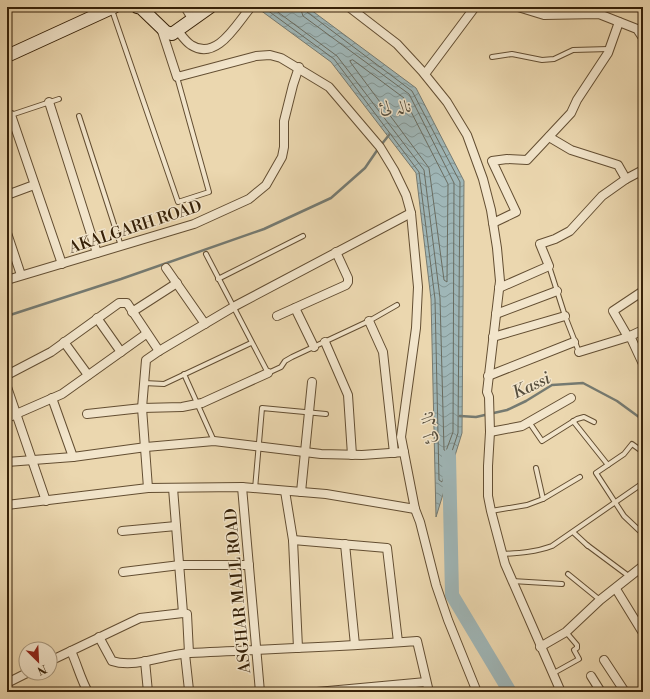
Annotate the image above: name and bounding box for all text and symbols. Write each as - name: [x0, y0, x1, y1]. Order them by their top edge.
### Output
- water label: نالہ لئ: [378, 96, 412, 118]
- street label: AKALGARH ROAD: [65, 196, 204, 258]
- water label: Kassi: [509, 367, 555, 404]
- water label: نالہ لئ: [417, 410, 441, 446]
- street label: ASGHAR MALL ROAD: [221, 507, 255, 675]
- north arrow: [18, 641, 58, 681]
- text: N: [35, 661, 48, 678]

